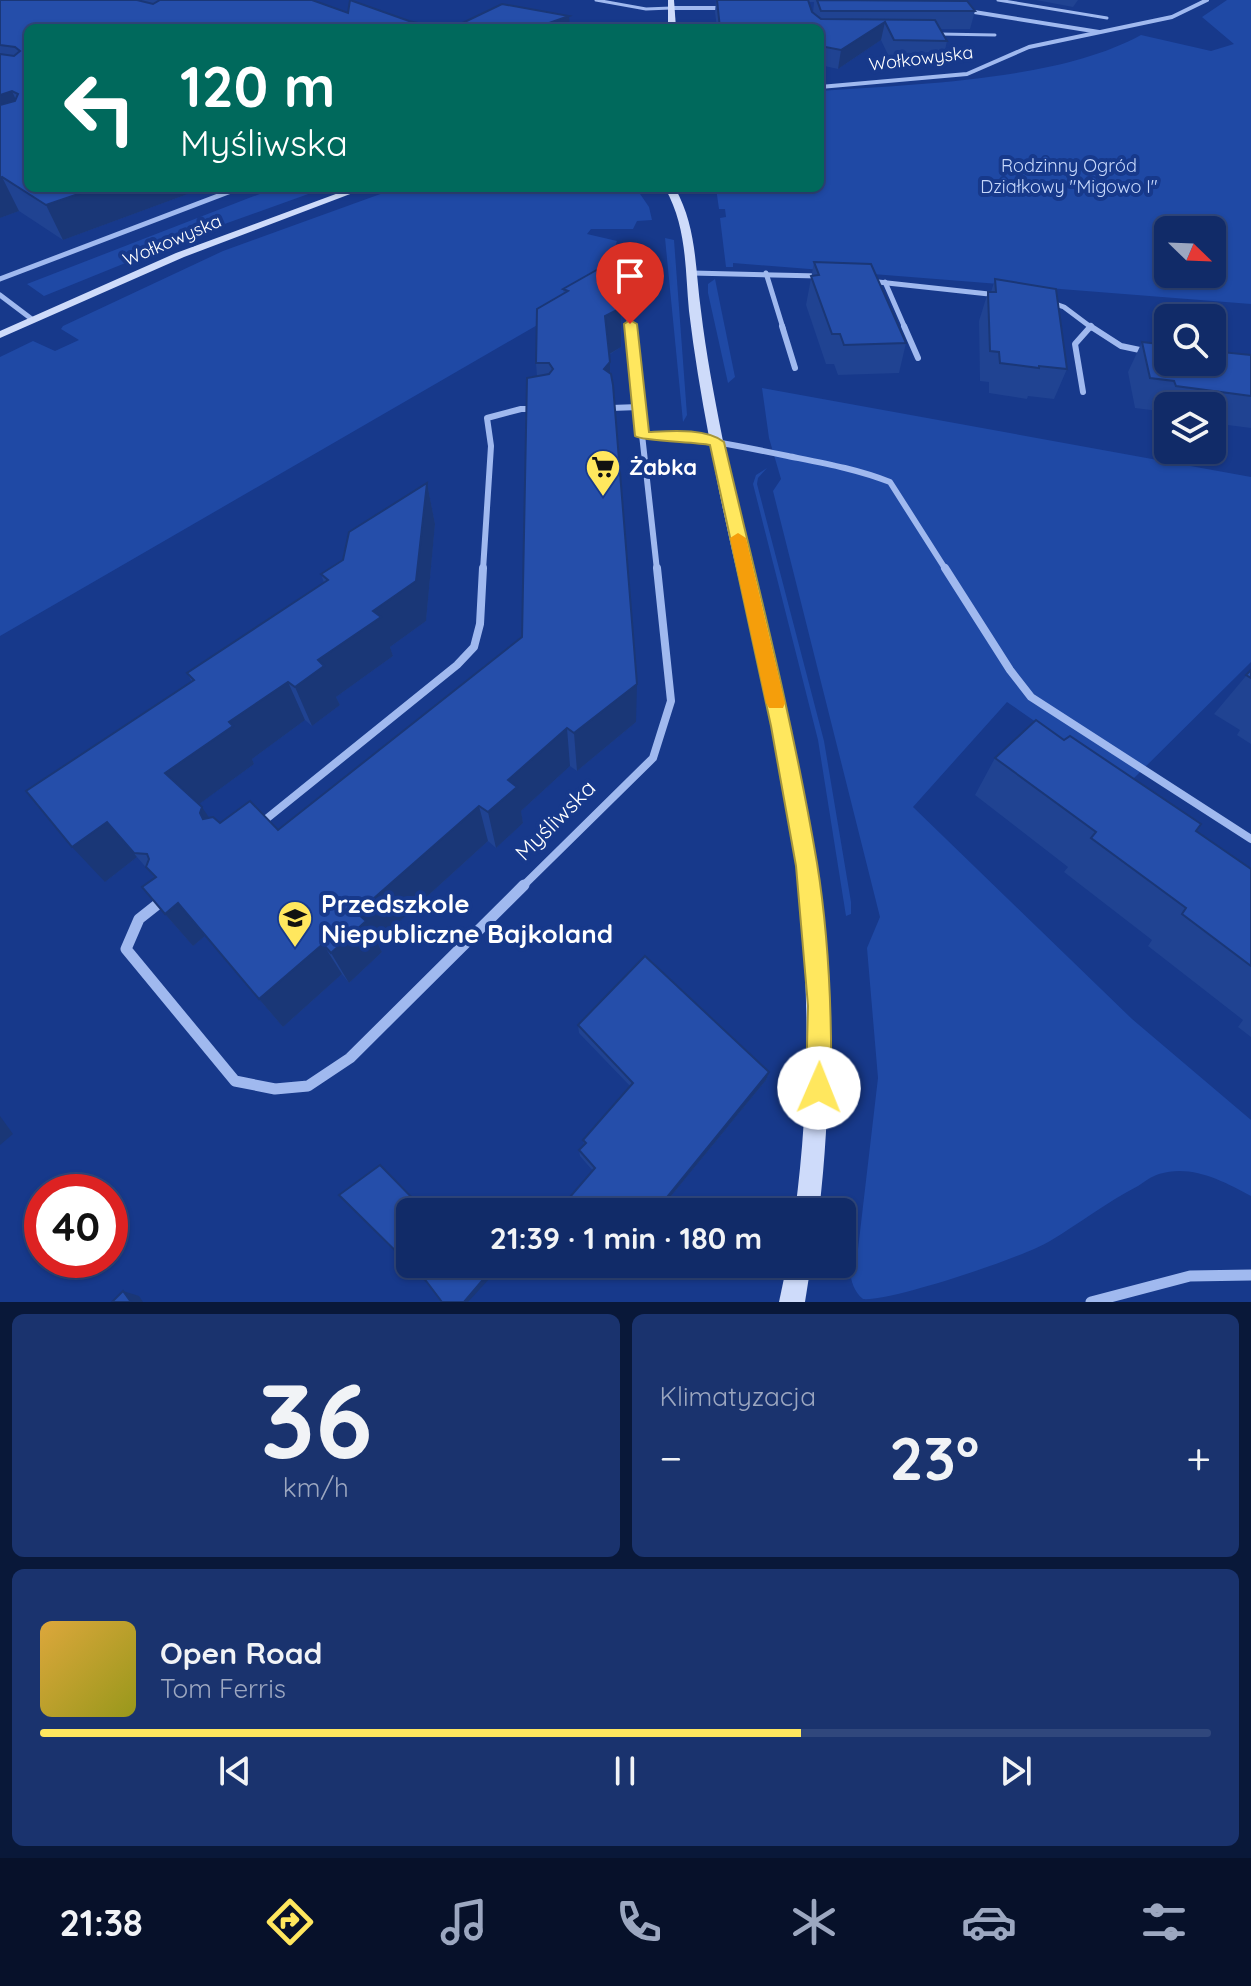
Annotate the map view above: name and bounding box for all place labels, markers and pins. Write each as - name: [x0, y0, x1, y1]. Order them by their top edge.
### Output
- pin: [596, 242, 664, 324]
- supermarket icon: Żabka: [584, 448, 622, 498]
- place label: Żabka: [629, 453, 697, 481]
- place label: Przedszkole Niepubliczne Bajkoland: [321, 887, 613, 950]
- school or university icon: Przedszkole Niepubliczne Bajkoland: [276, 899, 314, 949]

